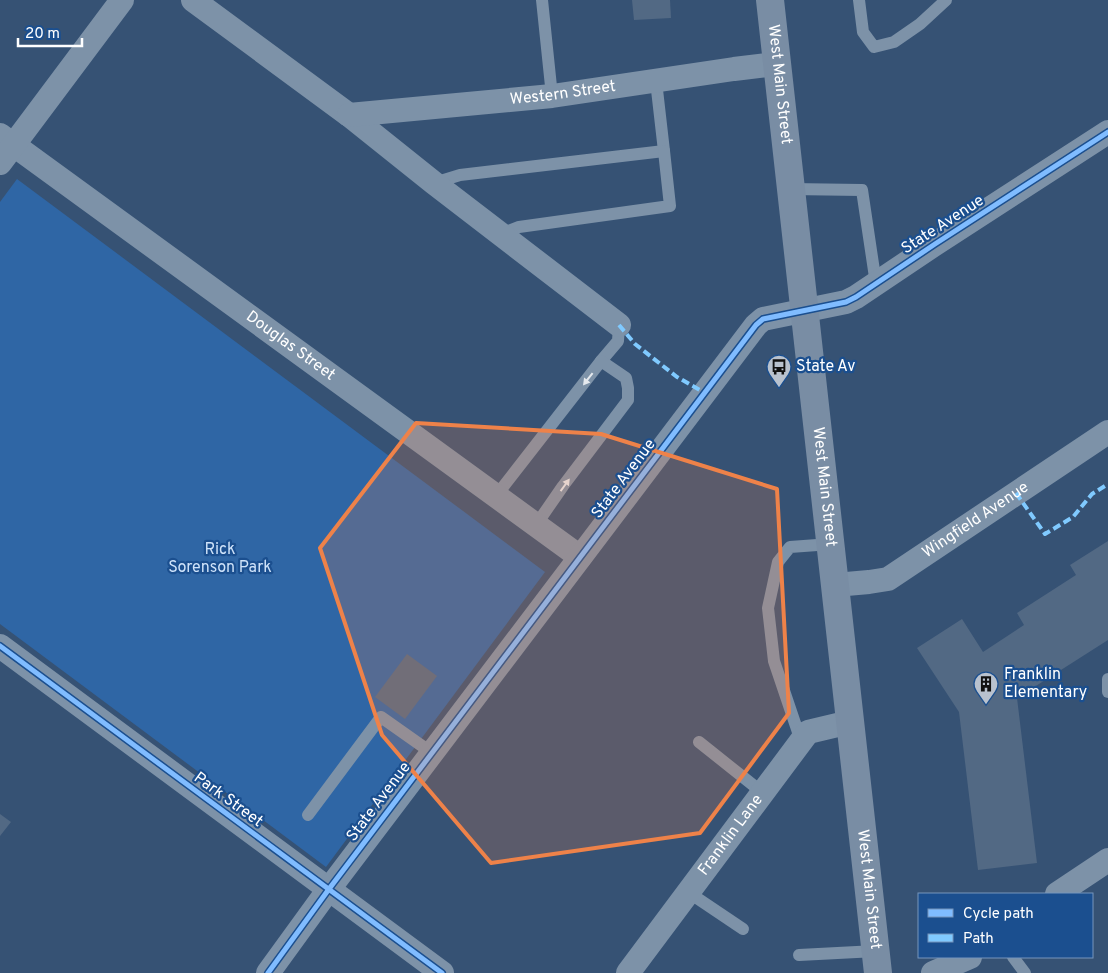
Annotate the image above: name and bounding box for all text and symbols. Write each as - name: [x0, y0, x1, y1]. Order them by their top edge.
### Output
- scale bar: [18, 15, 81, 47]
- street label: West Main Street: [763, 23, 796, 145]
- text: 20 m: [25, 25, 60, 44]
- street label: Western Street: [509, 77, 617, 110]
- street label: State Avenue: [898, 191, 988, 259]
- street label: Douglas Street: [242, 307, 339, 385]
- bus stop icon: State Av: [766, 354, 792, 388]
- place label: State Av: [796, 357, 855, 377]
- one-way arrow: [582, 372, 593, 385]
- street label: West Main Street: [807, 426, 841, 548]
- street label: State Avenue: [588, 435, 660, 523]
- one-way arrow: [560, 478, 570, 492]
- street label: Wingfield Avenue: [919, 478, 1033, 563]
- park label: Rick Sorenson Park: [168, 540, 272, 578]
- place label: Franklin Elementary: [1004, 665, 1087, 703]
- building icon: Franklin Elementary: [973, 671, 999, 705]
- street label: State Avenue: [343, 758, 415, 846]
- street label: Park Street: [189, 768, 267, 832]
- street label: Franklin Lane: [694, 791, 768, 880]
- street label: West Main Street: [852, 829, 885, 951]
- legend: [918, 893, 1093, 958]
- text: Cycle path: [963, 905, 1034, 924]
- text: Path: [963, 930, 994, 949]

